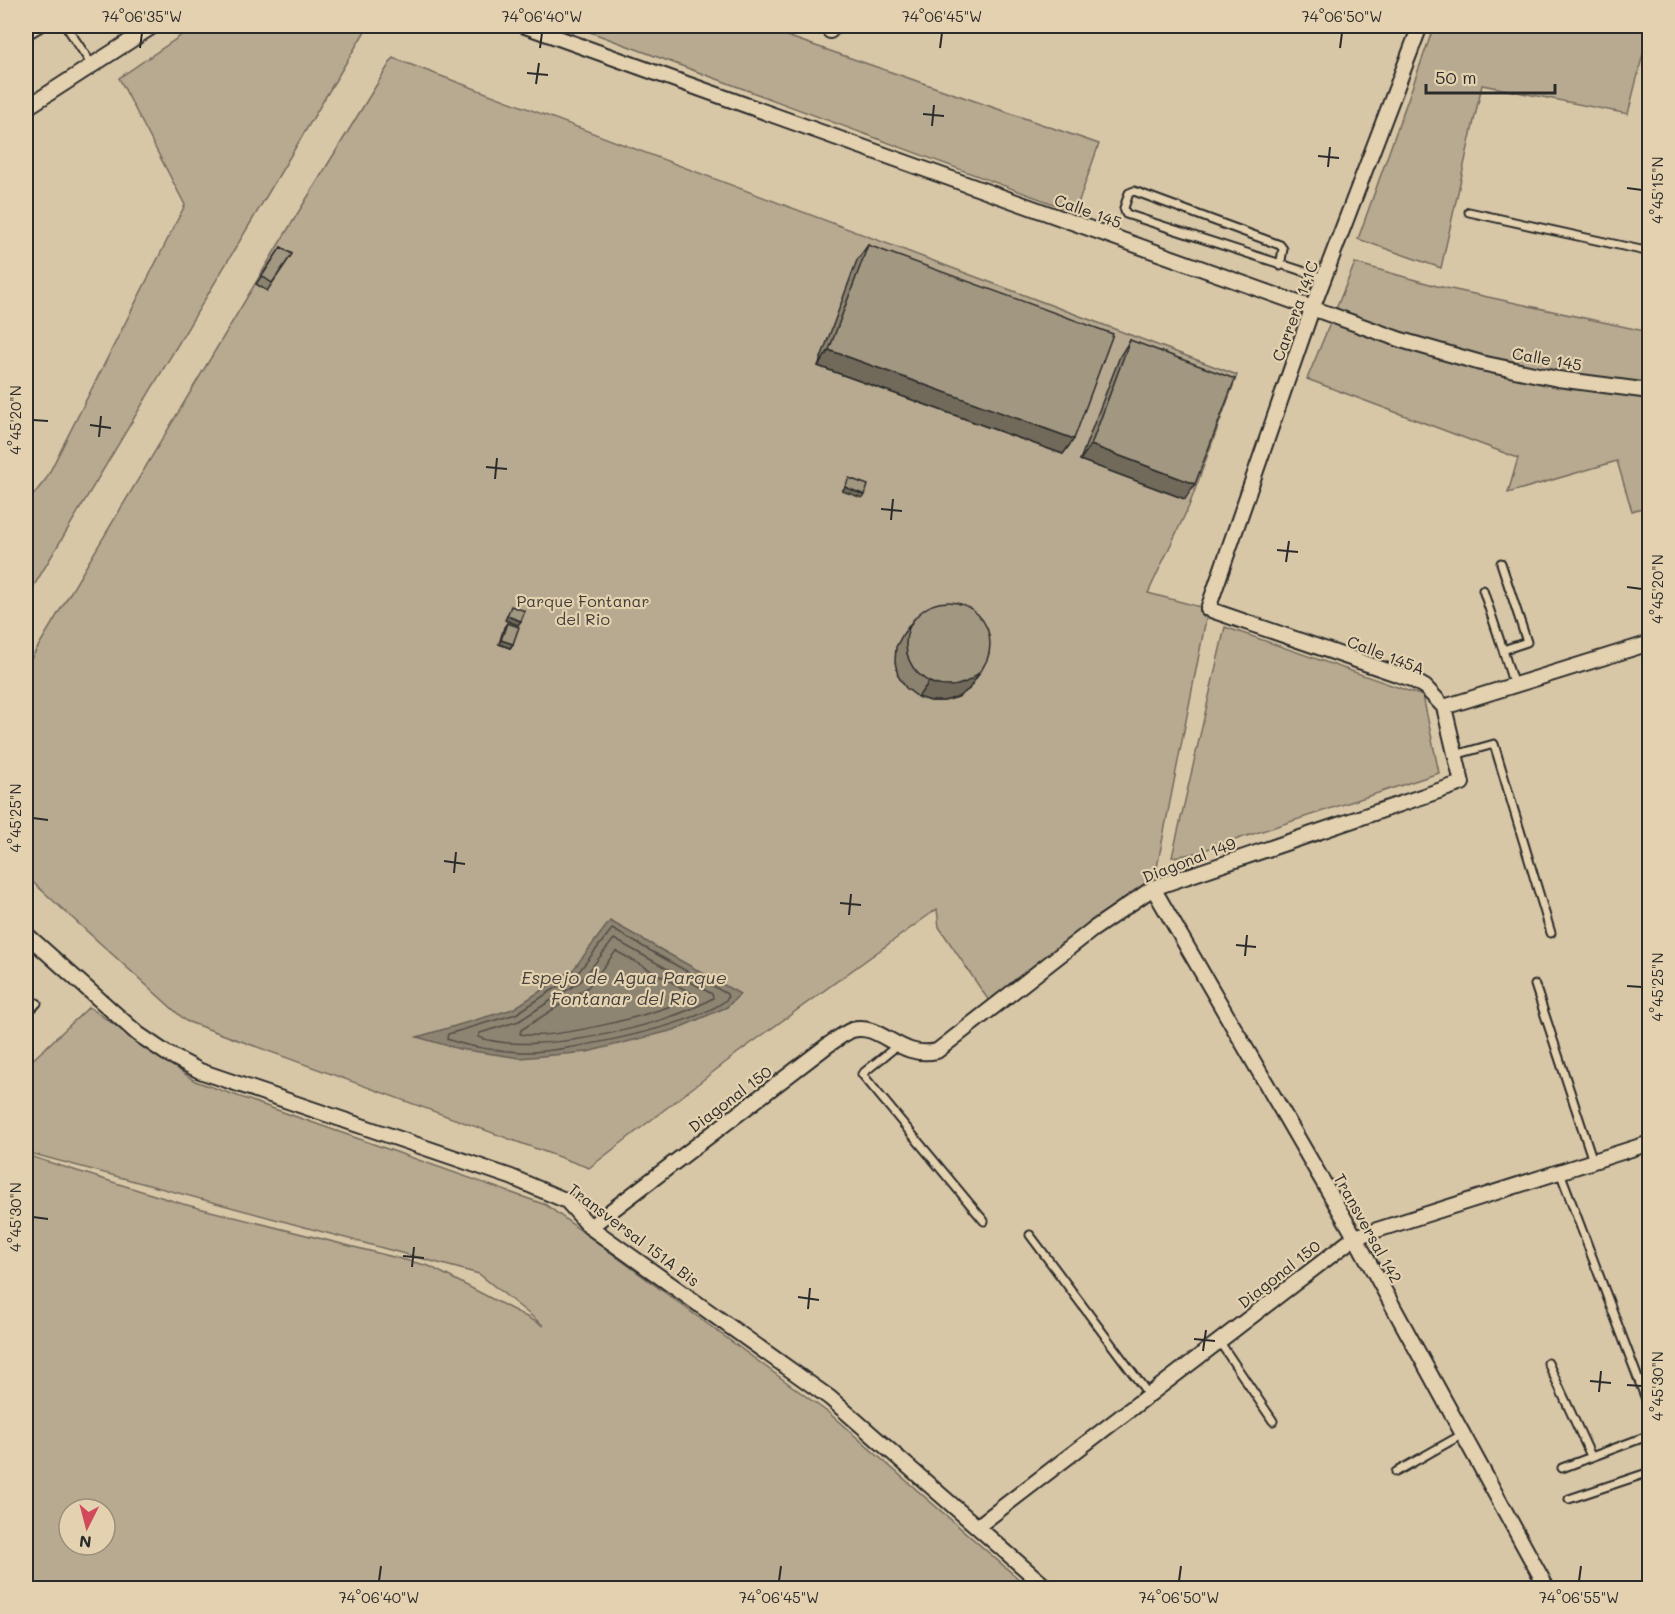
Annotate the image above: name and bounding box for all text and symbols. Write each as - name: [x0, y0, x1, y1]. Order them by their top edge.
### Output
- text: 74°06'35"W: [102, 6, 182, 26]
- text: 74°06'40"W: [501, 6, 583, 26]
- text: 74°06'45"W: [902, 6, 982, 26]
- text: 74°06'50"W: [1301, 6, 1383, 26]
- scale bar: [1426, 57, 1555, 95]
- text: 50 m: [1435, 65, 1477, 89]
- text: 4°45'15"N: [1647, 156, 1667, 224]
- street label: Calle 145: [1052, 189, 1125, 232]
- street label: Carrera 141C: [1267, 258, 1322, 364]
- street label: Calle 145: [1511, 342, 1584, 375]
- text: 4°45'20"N: [5, 385, 25, 455]
- text: 4°45'20"N: [1647, 554, 1667, 624]
- park label: Parque Fontanar del Rio: [517, 590, 649, 629]
- street label: Calle 145A: [1344, 630, 1428, 679]
- text: 4°45'25"N: [5, 784, 25, 852]
- street label: Diagonal 149: [1139, 832, 1239, 887]
- text: 4°45'25"N: [1647, 953, 1667, 1021]
- water label: Espejo de Agua Parque Fontanar del Rio: [521, 965, 727, 1010]
- street label: Diagonal 150: [684, 1060, 776, 1137]
- street label: Transversal 142: [1330, 1169, 1407, 1286]
- street label: Transversal 151A Bis: [564, 1178, 704, 1291]
- text: 4°45'30"N: [5, 1182, 25, 1252]
- street label: Diagonal 150: [1233, 1235, 1324, 1312]
- text: 4°45'30"N: [1647, 1351, 1667, 1421]
- north arrow: [57, 1497, 117, 1557]
- text: N: [78, 1531, 93, 1553]
- text: 74°06'40"W: [338, 1587, 420, 1607]
- text: 74°06'45"W: [739, 1587, 819, 1607]
- text: 74°06'50"W: [1138, 1587, 1220, 1607]
- text: 74°06'55"W: [1539, 1587, 1619, 1607]

